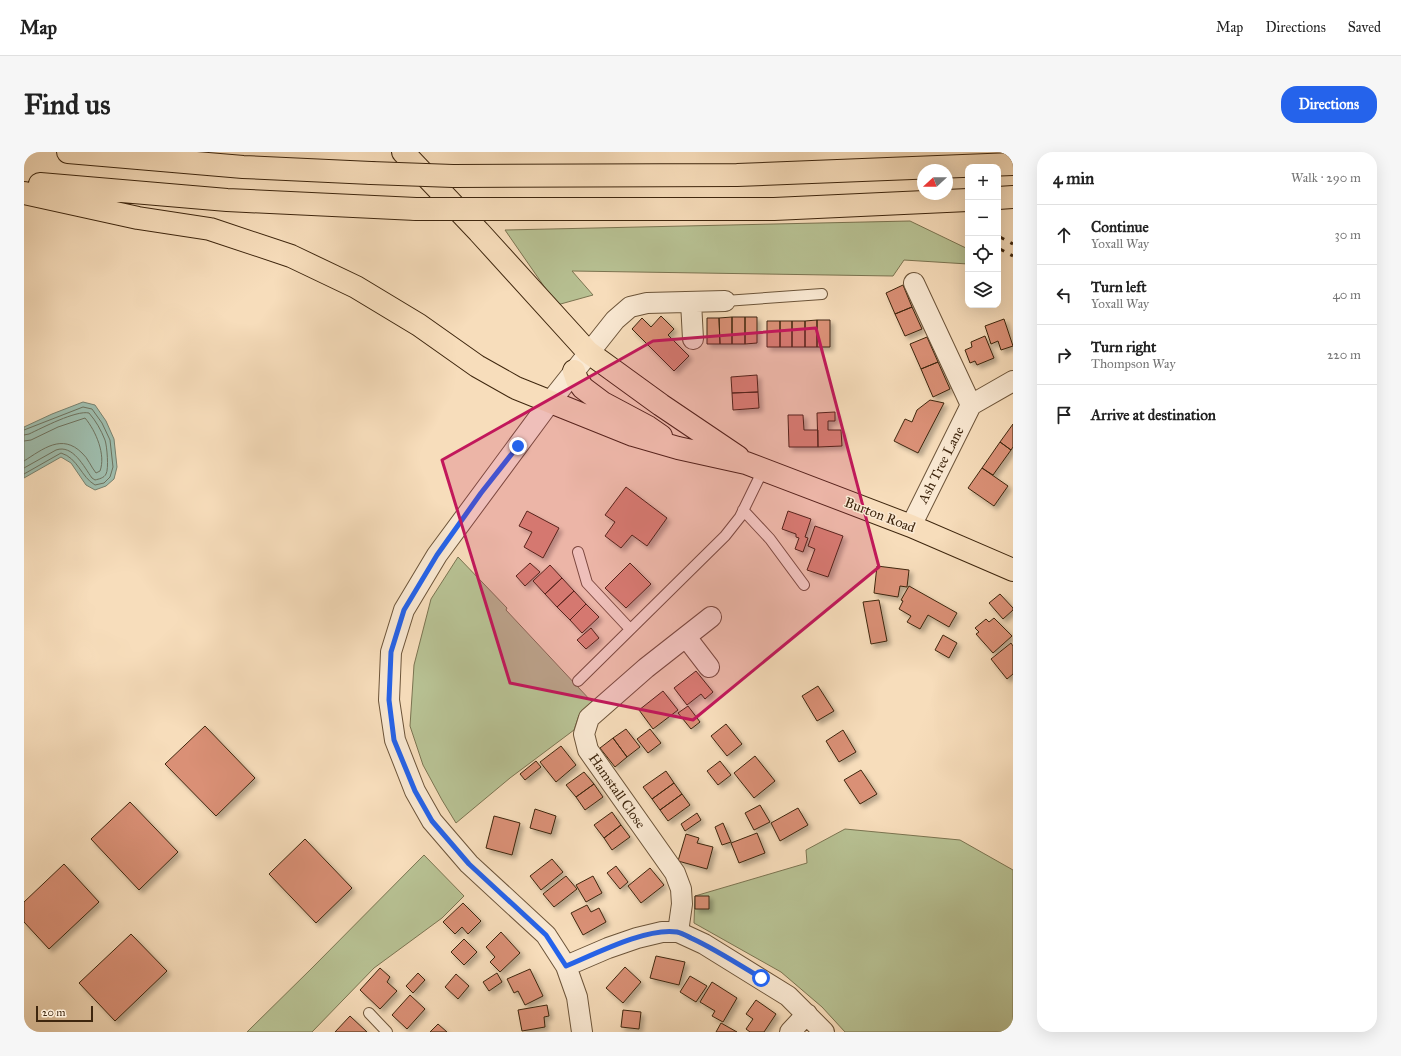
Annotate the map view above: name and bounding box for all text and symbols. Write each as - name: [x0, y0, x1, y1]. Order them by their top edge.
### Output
- text: Map: [20, 16, 57, 39]
- text: Map: [1216, 19, 1243, 36]
- text: Directions: [1265, 19, 1326, 36]
- text: Saved: [1348, 19, 1381, 36]
- button: Directions: [1281, 86, 1377, 123]
- text: Find us: [24, 87, 110, 122]
- north arrow: [917, 164, 953, 200]
- map controls: [965, 164, 1001, 308]
- button: +: [965, 164, 1001, 200]
- text: 4 min: [1053, 168, 1094, 189]
- text: Walk · 290 m: [1291, 170, 1361, 186]
- button: −: [965, 200, 1001, 236]
- text: Continue: [1091, 218, 1149, 236]
- icon: ahead: [1053, 224, 1075, 246]
- text: 30 m: [1335, 227, 1361, 243]
- button: locate: [965, 236, 1001, 272]
- text: Yoxall Way: [1091, 236, 1149, 252]
- button: layers: [965, 272, 1001, 308]
- text: Turn left: [1091, 278, 1147, 296]
- icon: left: [1053, 284, 1075, 306]
- text: 40 m: [1332, 287, 1361, 303]
- text: Yoxall Way: [1091, 296, 1149, 312]
- text: Turn right: [1091, 338, 1156, 356]
- icon: right: [1053, 344, 1075, 366]
- text: 220 m: [1327, 347, 1361, 363]
- text: Thompson Way: [1091, 356, 1176, 372]
- icon: arrive: [1053, 404, 1075, 426]
- text: Arrive at destination: [1091, 406, 1216, 424]
- street label: Ash Tree Lane: [914, 424, 968, 507]
- route end: [509, 437, 527, 455]
- street label: Burton Road: [842, 494, 918, 536]
- street label: Hamstall Close: [585, 750, 649, 832]
- route start: [752, 969, 770, 987]
- scale bar: [36, 1004, 93, 1023]
- text: 20 m: [42, 1006, 65, 1019]

